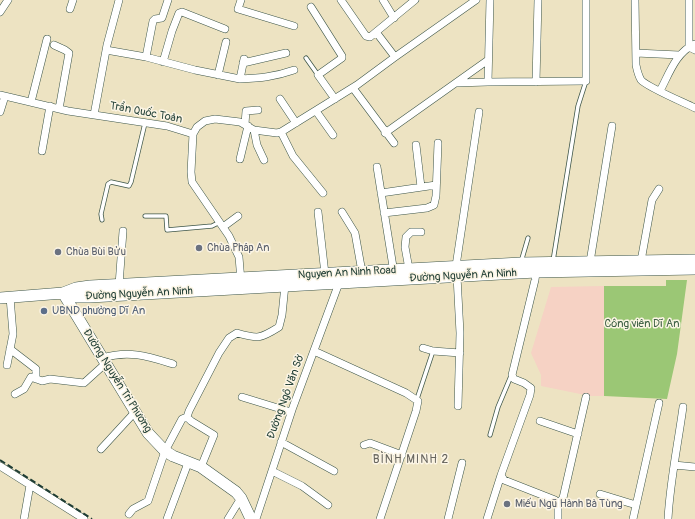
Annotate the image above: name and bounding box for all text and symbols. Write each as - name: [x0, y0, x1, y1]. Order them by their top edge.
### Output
- street label: Trần Quốc Toản: [109, 99, 183, 127]
- place label: Chùa Pháp An: [207, 241, 269, 255]
- marker: Chùa Pháp An: [194, 243, 204, 253]
- place label: Chùa Bùi Bửu: [66, 245, 126, 259]
- marker: Chùa Bùi Bửu: [53, 247, 63, 257]
- street label: Nguyen An Ninh Road: [297, 264, 397, 282]
- street label: Đường Nguyễn An Ninh: [409, 267, 517, 285]
- street label: Đường Nguyễn An Ninh: [85, 285, 193, 303]
- place label: UBND phường Dĩ An: [52, 304, 145, 318]
- marker: UBND phường Dĩ An: [39, 306, 49, 316]
- park label: Công viên Dĩ An: [605, 317, 679, 331]
- street label: Đường Nguyễn Tri Phương: [80, 327, 154, 435]
- street label: Đường Ngô Văn Sở: [265, 353, 307, 441]
- district label: BÌNH MINH 2: [373, 453, 449, 467]
- place label: Miếu Ngũ Hành Bà Tùng: [515, 497, 623, 511]
- marker: Miếu Ngũ Hành Bà Tùng: [502, 499, 512, 509]

